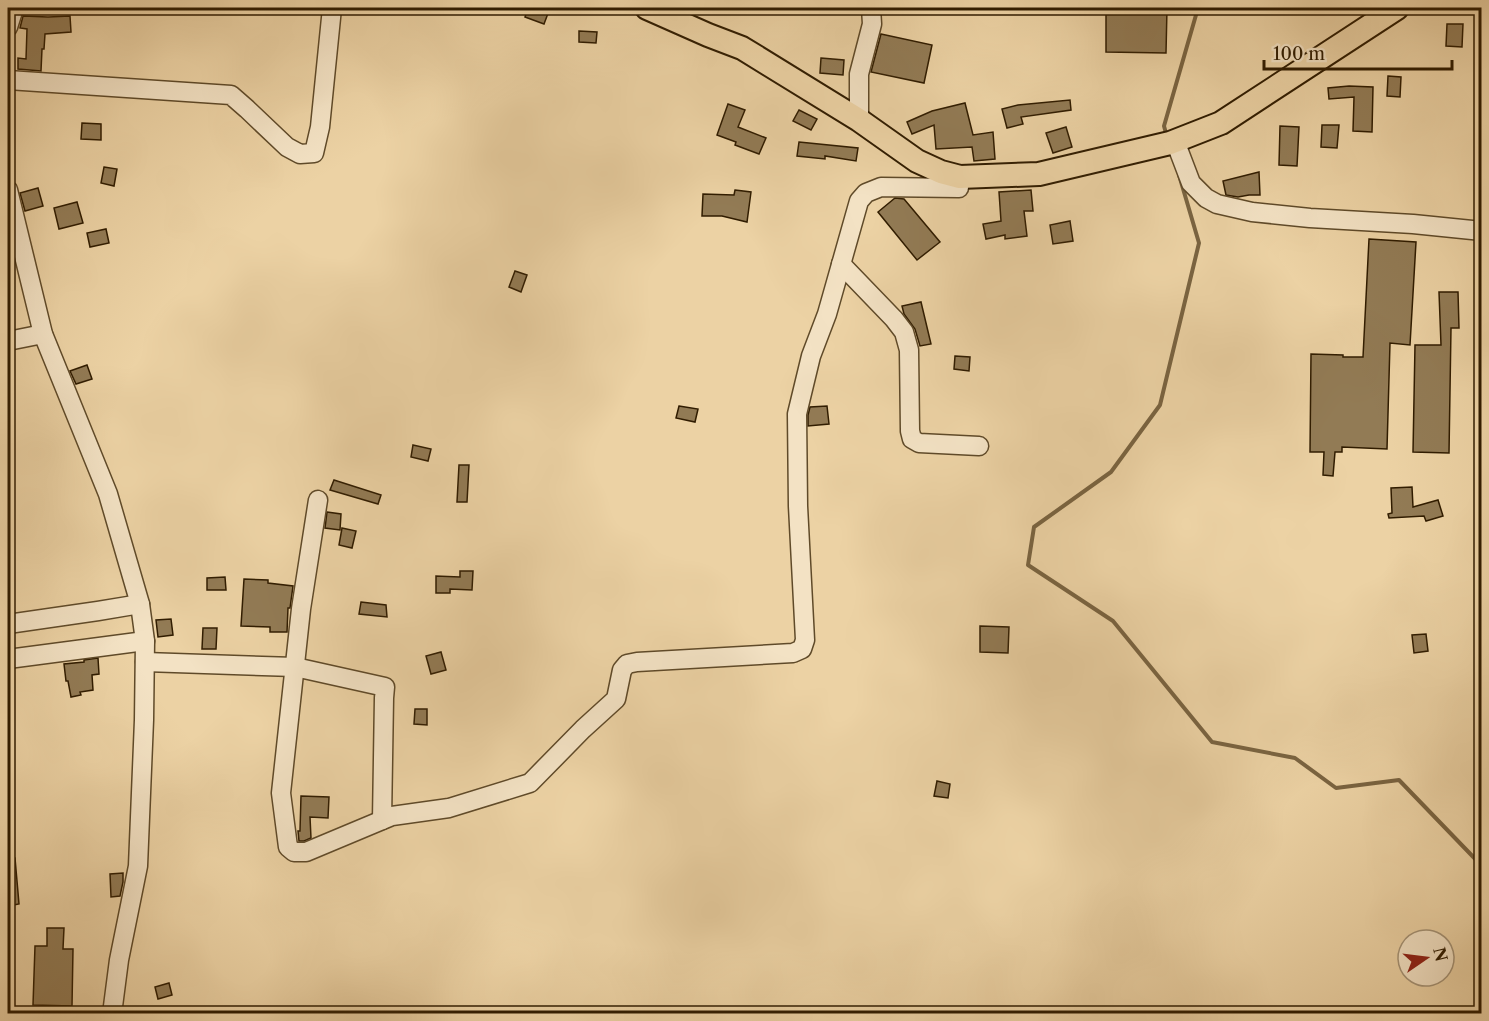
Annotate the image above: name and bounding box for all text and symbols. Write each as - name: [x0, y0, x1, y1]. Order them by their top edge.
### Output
- scale bar: [1264, 33, 1452, 71]
- text: 100 m: [1273, 43, 1325, 65]
- north arrow: [1396, 928, 1456, 988]
- text: N: [1429, 945, 1452, 964]

